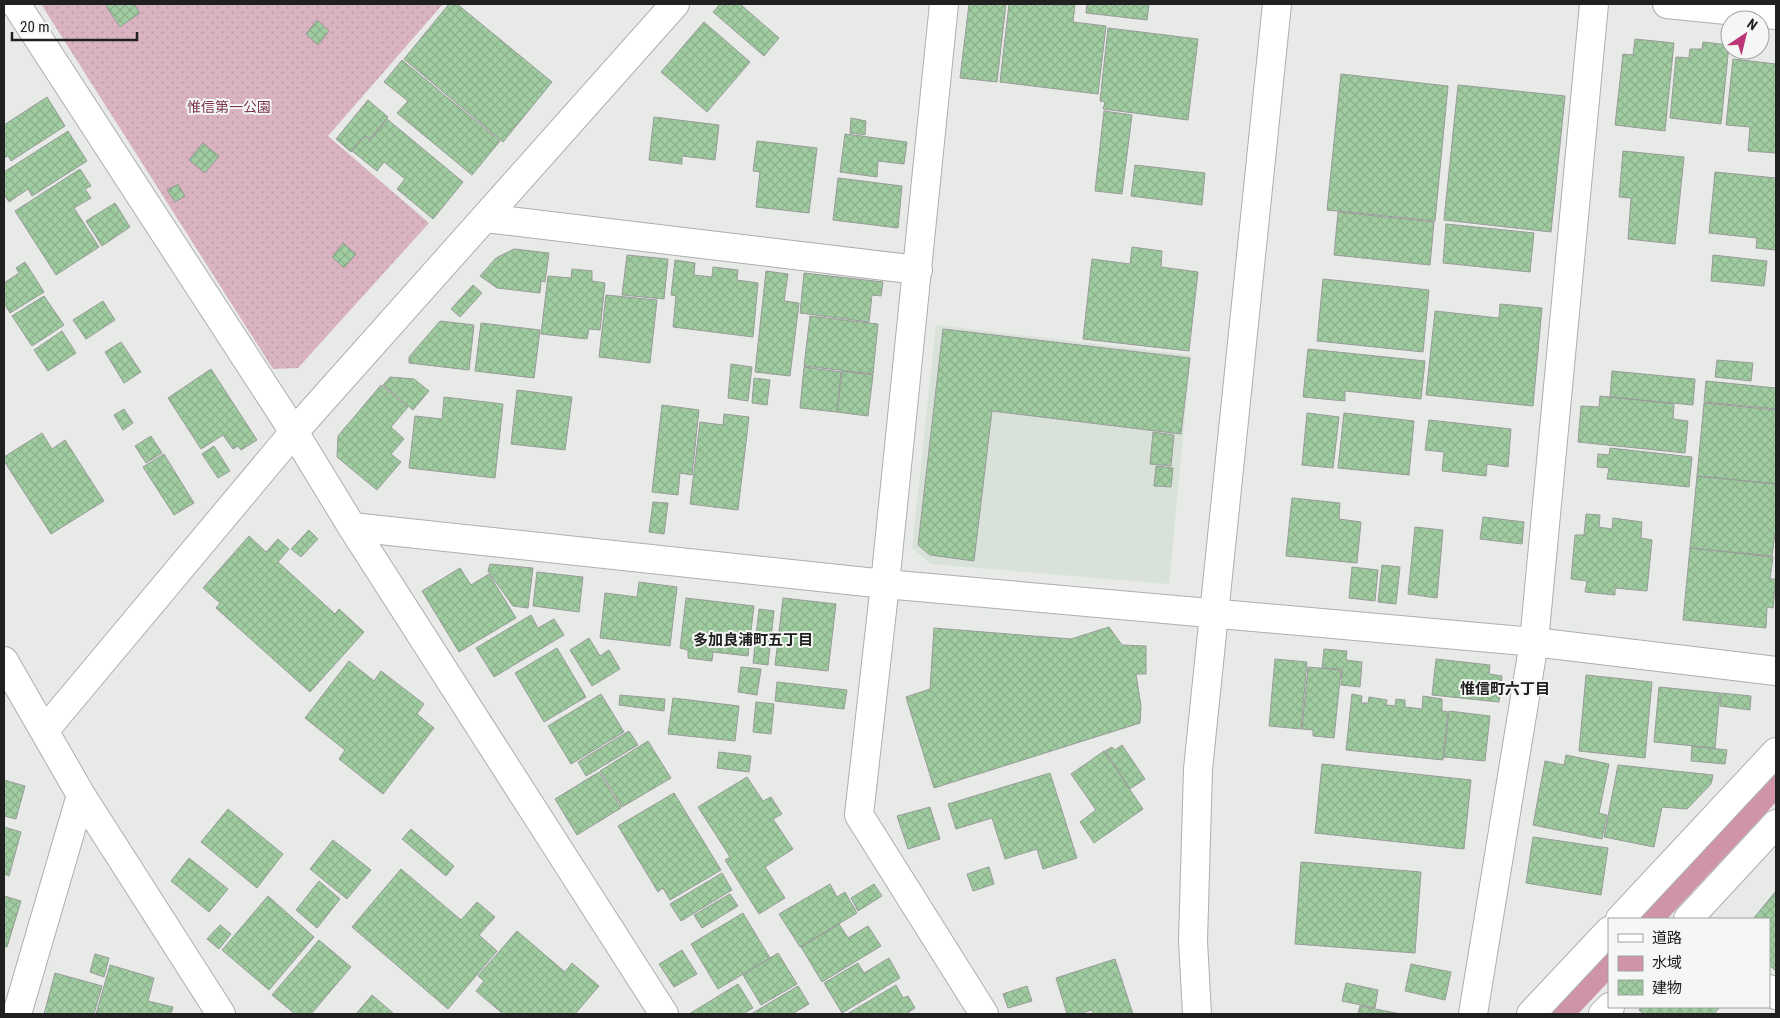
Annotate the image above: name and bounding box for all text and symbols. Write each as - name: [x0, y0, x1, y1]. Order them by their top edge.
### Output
- scale bar: [12, 10, 138, 42]
- north arrow: [1720, 10, 1770, 60]
- text: N: [1744, 15, 1761, 33]
- text: 20 m: [20, 18, 50, 36]
- park label: 惟信第一公園: [187, 99, 271, 115]
- district label: 多加良浦町五丁目: [693, 631, 813, 649]
- district label: 惟信町六丁目: [1460, 680, 1550, 698]
- legend: [1608, 918, 1770, 1008]
- text: 道路: [1652, 929, 1682, 947]
- text: 水域: [1652, 954, 1682, 972]
- text: 建物: [1652, 979, 1682, 997]

